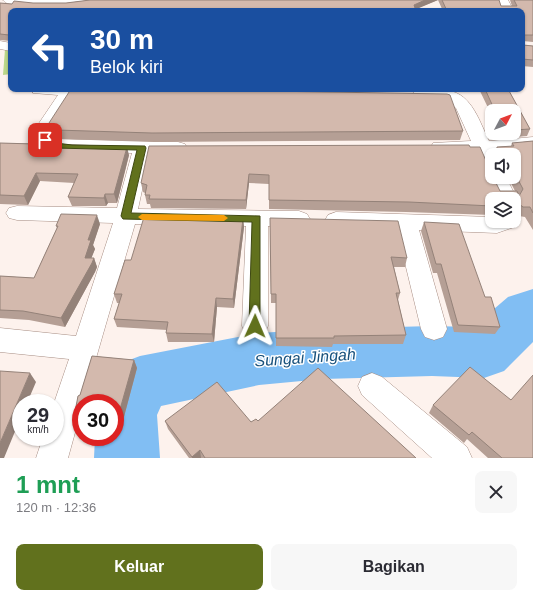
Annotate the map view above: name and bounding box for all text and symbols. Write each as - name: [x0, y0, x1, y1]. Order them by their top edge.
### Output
- icon: left: [24, 24, 76, 76]
- text: 30 m: [90, 24, 154, 55]
- text: Belok kiri: [90, 57, 163, 77]
- north arrow: [485, 104, 521, 140]
- map controls: [485, 104, 521, 228]
- pin: [28, 123, 62, 157]
- icon: arrive: [34, 129, 56, 151]
- button: sound: [485, 148, 521, 184]
- button: layers: [485, 192, 521, 228]
- position arrow: [234, 305, 276, 347]
- water label: Sungai Jingah: [254, 345, 356, 370]
- speed limit sign: 30: [72, 394, 124, 446]
- text: 29: [27, 404, 49, 426]
- text: km/h: [27, 424, 49, 435]
- text: 1 mnt: [16, 471, 80, 498]
- button: close: [475, 471, 517, 513]
- text: 120 m · 12:36: [16, 500, 96, 515]
- button: Keluar: [16, 544, 263, 590]
- button: Bagikan: [271, 544, 517, 590]

